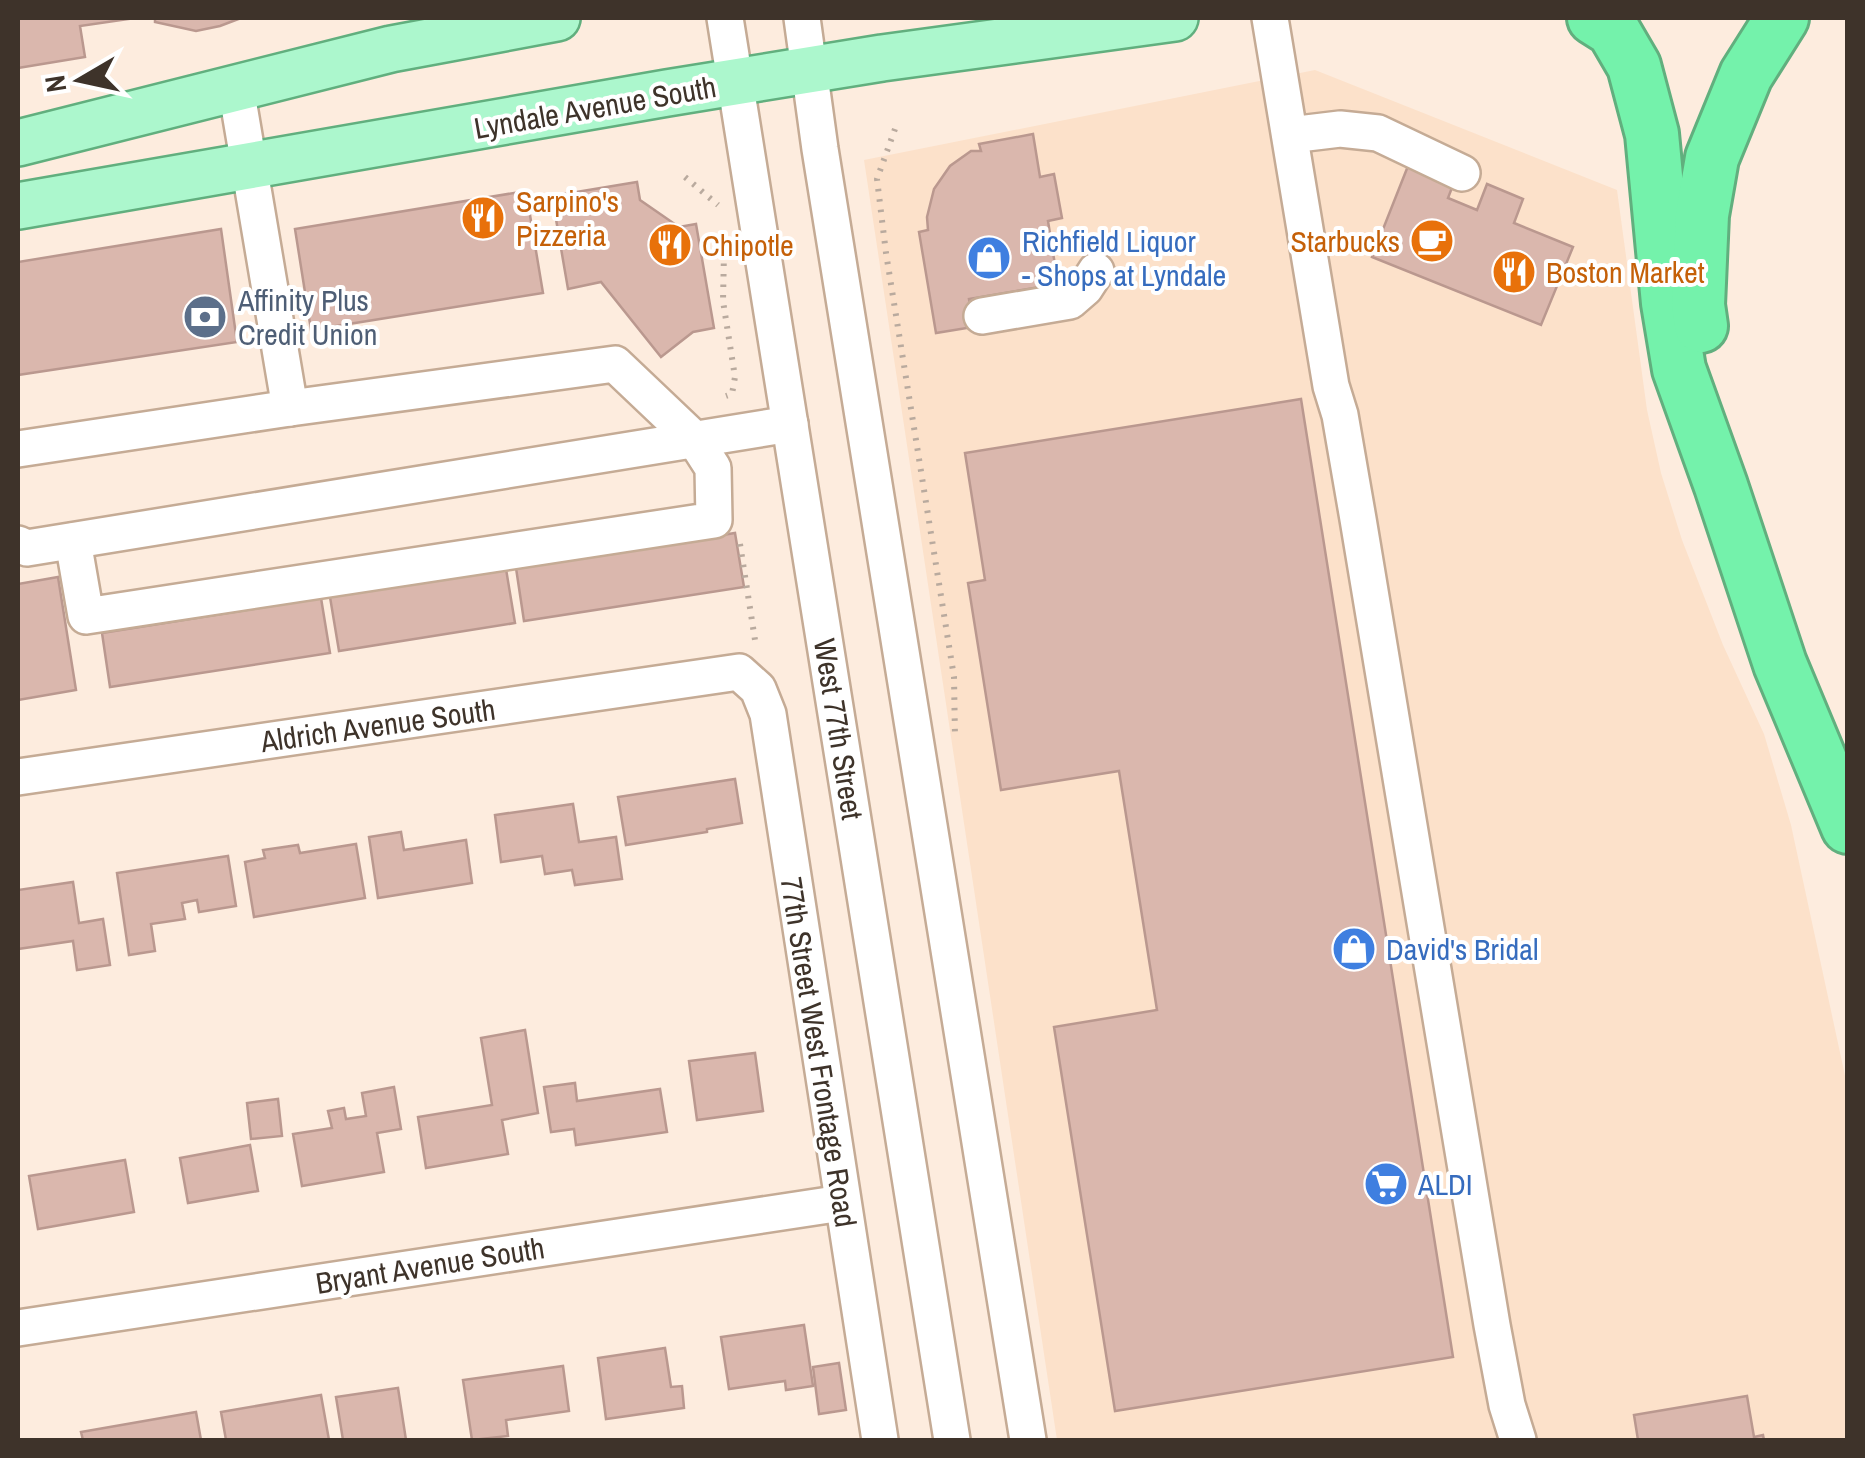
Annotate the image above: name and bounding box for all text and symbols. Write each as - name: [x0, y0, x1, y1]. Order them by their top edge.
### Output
- north arrow: [30, 30, 130, 130]
- street label: Lyndale Avenue South: [471, 66, 719, 148]
- text: N: [35, 73, 75, 95]
- place label: Sarpino's Pizzeria: [516, 181, 619, 255]
- restaurant icon: Sarpino's Pizzeria: [460, 195, 506, 241]
- cafe icon: Starbucks: [1409, 218, 1455, 264]
- place label: Richfield Liquor - Shops at Lyndale: [1022, 221, 1226, 295]
- place label: Starbucks: [1291, 221, 1400, 261]
- restaurant icon: Chipotle: [647, 222, 693, 268]
- place label: Chipotle: [702, 225, 794, 265]
- shop icon: Richfield Liquor - Shops at Lyndale: [966, 235, 1012, 281]
- restaurant icon: Boston Market: [1491, 249, 1537, 295]
- place label: Boston Market: [1546, 252, 1705, 292]
- place label: Affinity Plus Credit Union: [237, 280, 377, 354]
- bank icon: Affinity Plus Credit Union: [182, 294, 228, 340]
- street label: West 77th Street: [805, 636, 873, 823]
- street label: Aldrich Avenue South: [257, 689, 498, 761]
- street label: 77th Street West Frontage Road: [772, 874, 866, 1230]
- shop icon: David's Bridal: [1331, 926, 1377, 972]
- place label: David's Bridal: [1386, 929, 1538, 969]
- supermarket icon: ALDI: [1363, 1161, 1409, 1207]
- place label: ALDI: [1417, 1164, 1473, 1204]
- street label: Bryant Avenue South: [313, 1227, 547, 1303]

